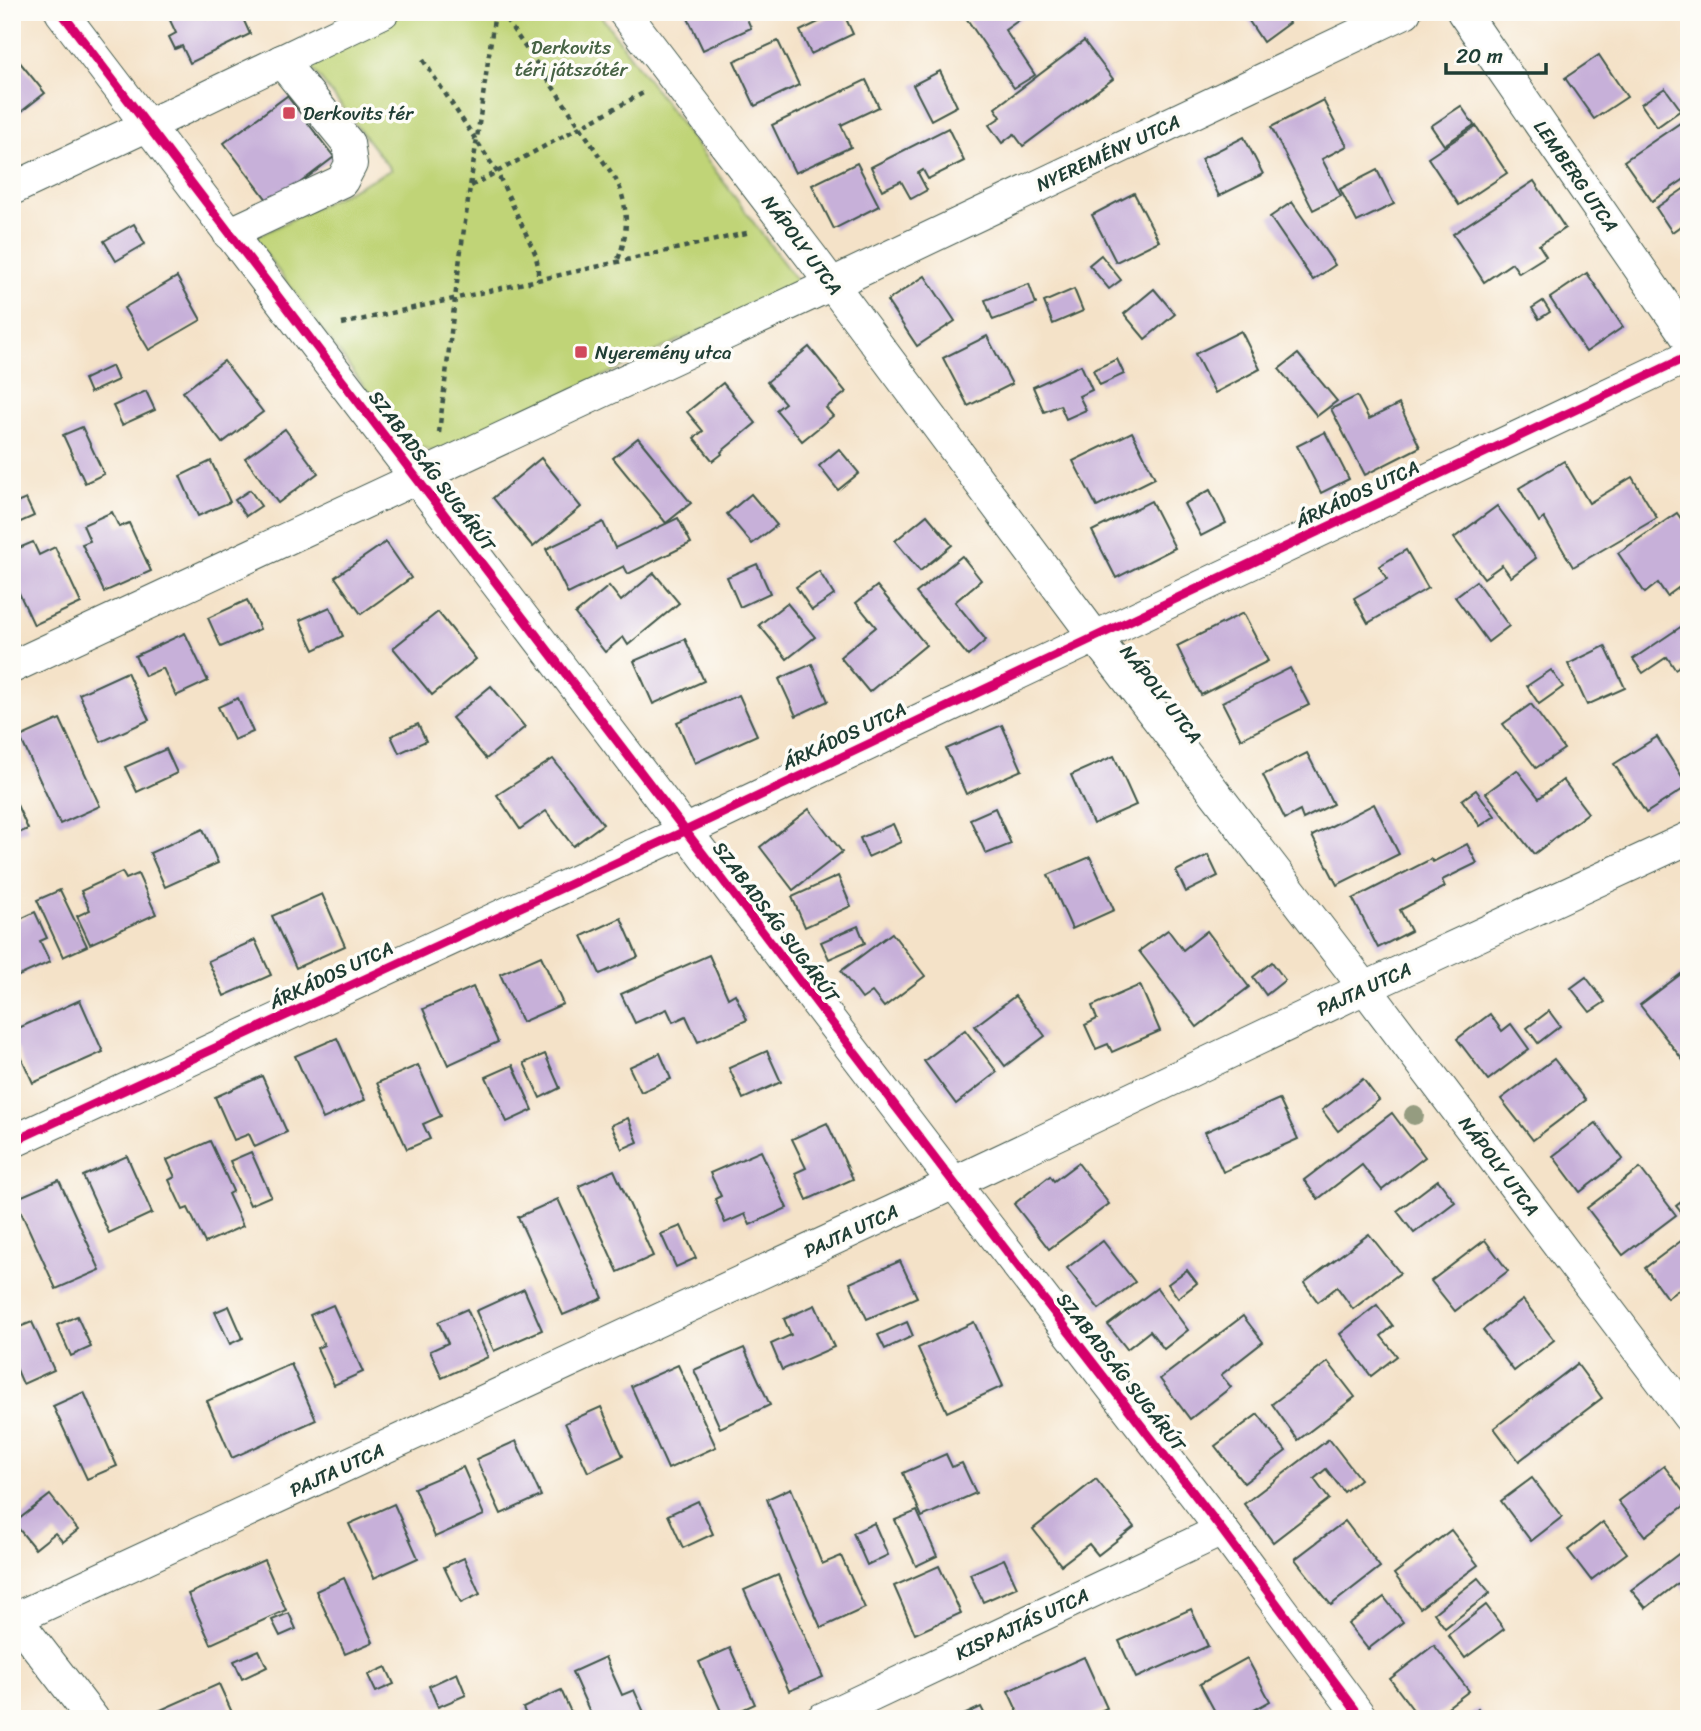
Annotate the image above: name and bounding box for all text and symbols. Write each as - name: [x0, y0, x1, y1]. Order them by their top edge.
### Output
- park label: Derkovits téri játszótér: [515, 31, 629, 86]
- scale bar: [1446, 32, 1545, 76]
- text: 20 m: [1456, 37, 1503, 75]
- place label: Derkovits tér: [303, 97, 414, 130]
- marker: Derkovits tér: [281, 105, 297, 121]
- street label: NYEREMÉNY UTCA: [1030, 105, 1186, 201]
- street label: LEMBERG UTCA: [1525, 113, 1627, 239]
- street label: NÁPOLY UTCA: [753, 188, 851, 302]
- place label: Nyeremény utca: [595, 336, 732, 369]
- marker: Nyeremény utca: [573, 344, 589, 360]
- street label: SZABADSÁG SUGÁRÚT: [360, 383, 505, 560]
- street label: ÁRKÁDOS UTCA: [1288, 451, 1425, 538]
- street label: NÁPOLY UTCA: [1111, 637, 1211, 751]
- street label: ÁRKÁDOS UTCA: [775, 693, 912, 780]
- street label: SZABADSÁG SUGÁRÚT: [704, 834, 849, 1011]
- street label: ÁRKÁDOS UTCA: [262, 932, 399, 1019]
- street label: PAJTA UTCA: [1311, 953, 1417, 1025]
- street label: NÁPOLY UTCA: [1450, 1109, 1548, 1223]
- street label: PAJTA UTCA: [798, 1195, 904, 1267]
- street label: SZABADSÁG SUGÁRÚT: [1048, 1285, 1195, 1460]
- street label: PAJTA UTCA: [284, 1434, 390, 1506]
- street label: KISPAJTÁS UTCA: [950, 1579, 1094, 1669]

